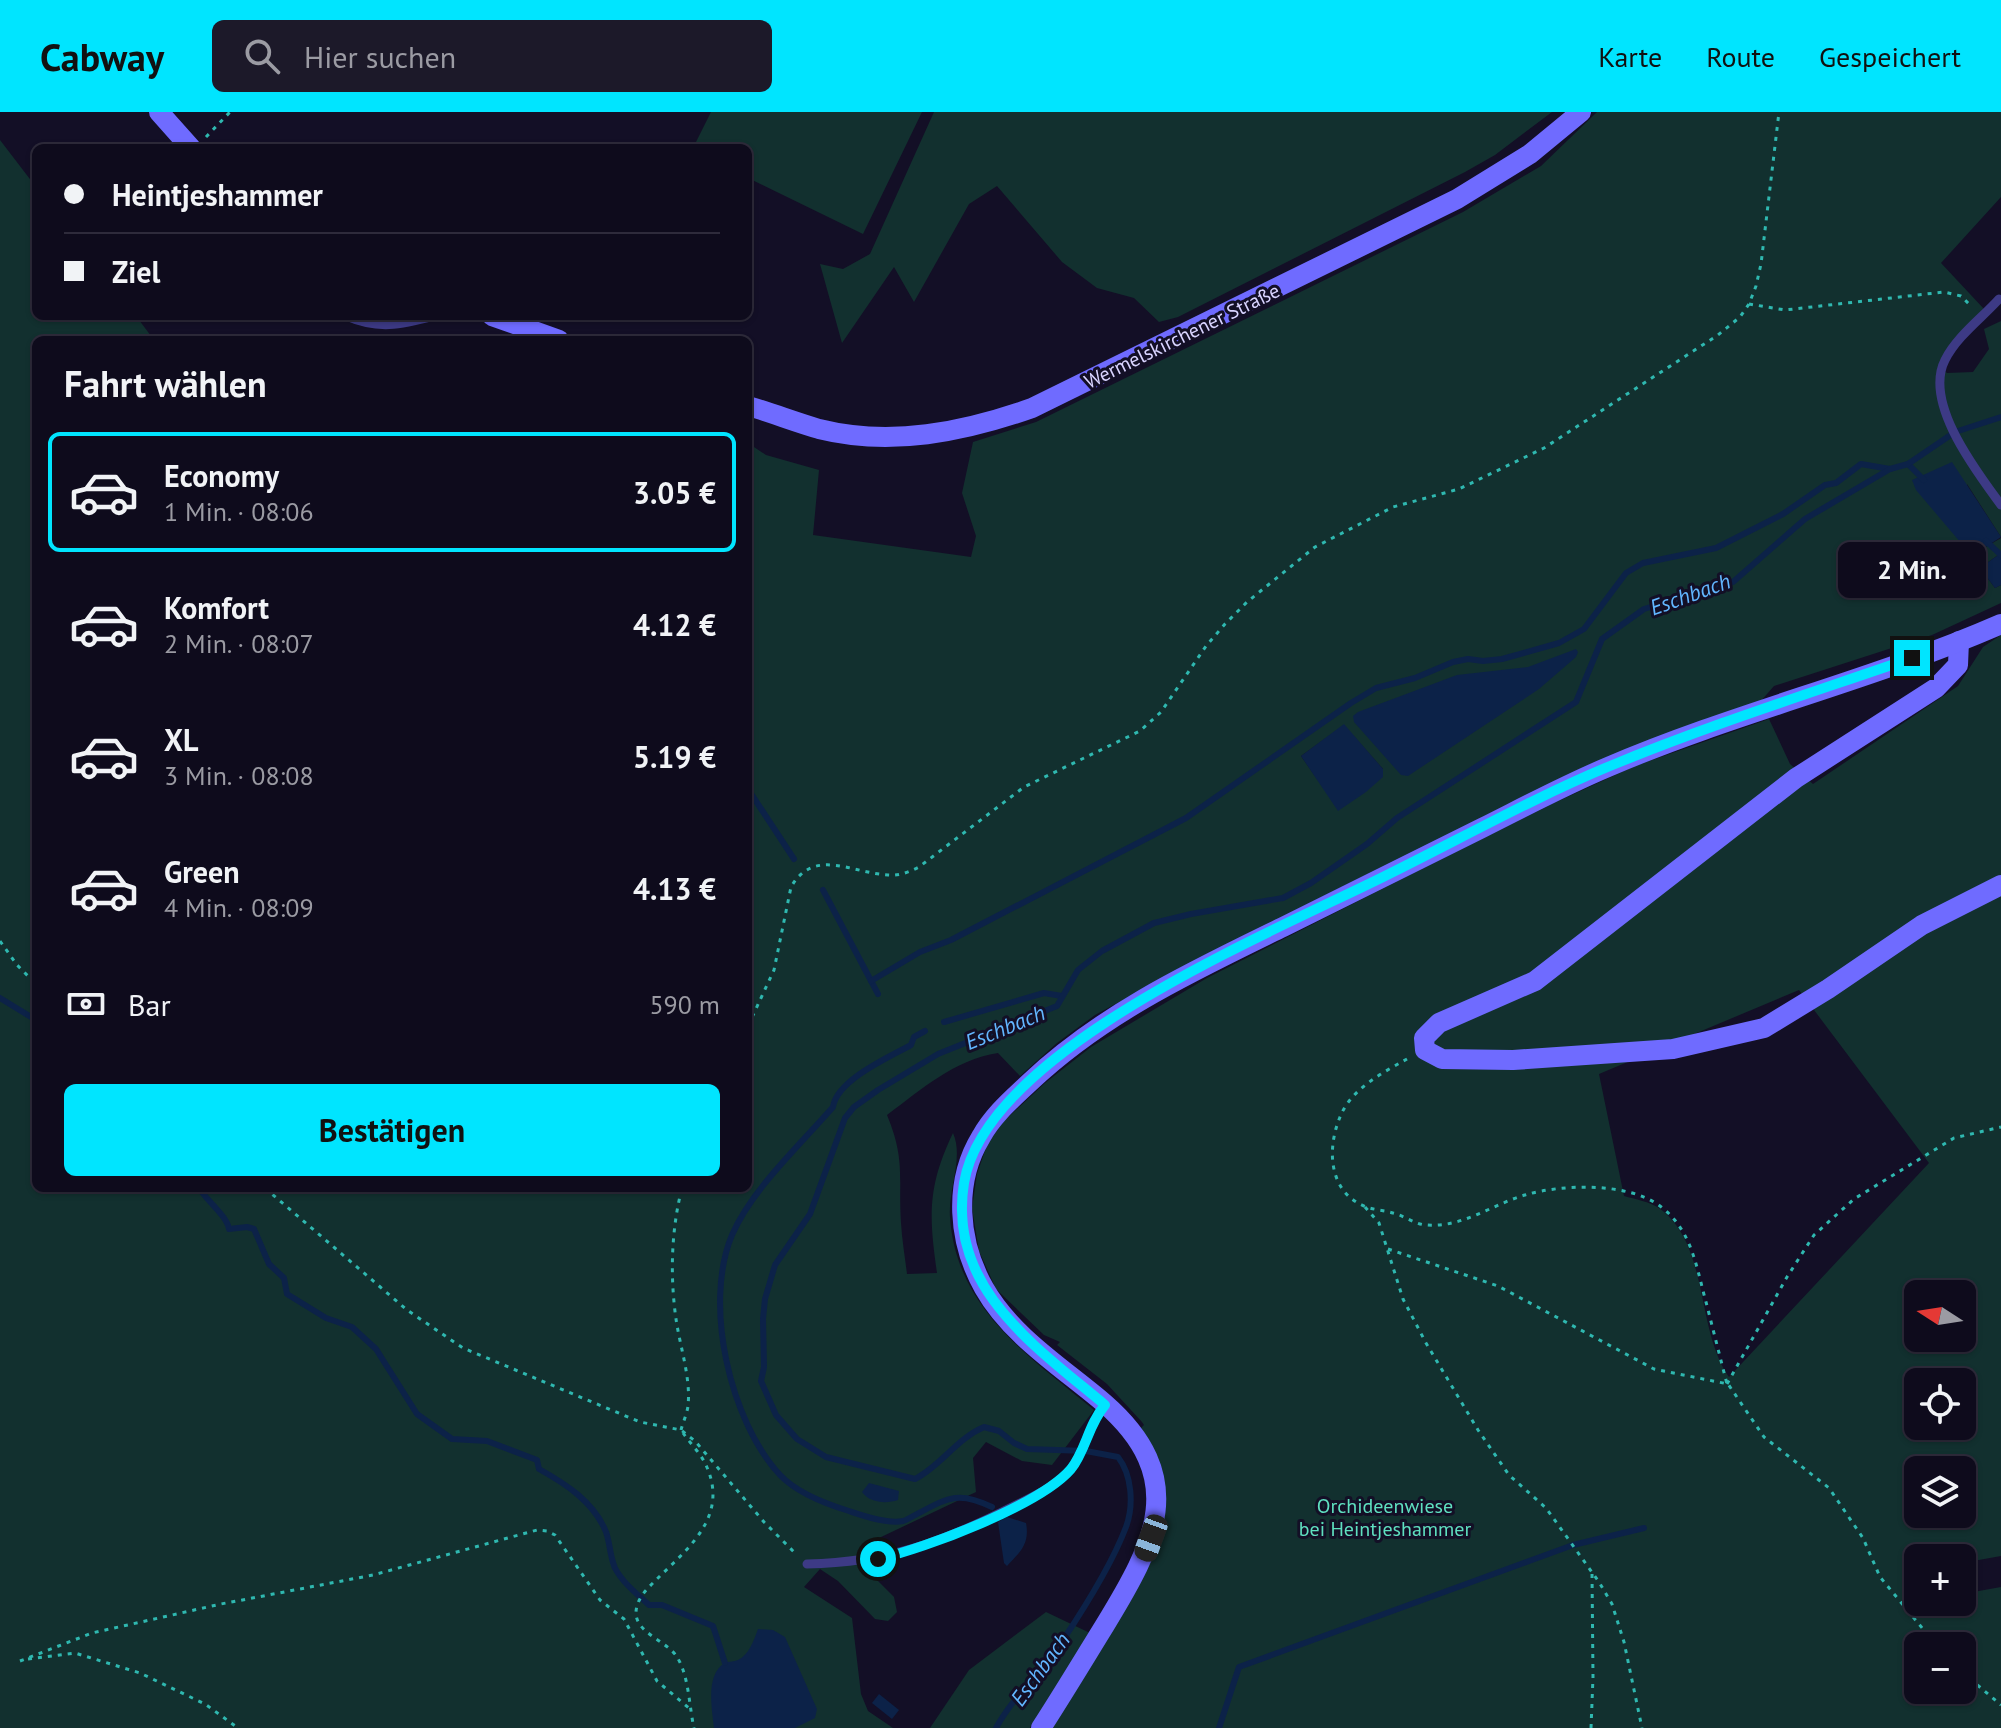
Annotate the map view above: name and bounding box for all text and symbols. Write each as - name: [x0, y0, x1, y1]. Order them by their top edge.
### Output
- search box: [212, 20, 772, 92]
- text: Cabway: [40, 32, 164, 81]
- icon: search: [240, 34, 284, 78]
- text: Hier suchen: [304, 37, 456, 76]
- text: Karte: [1598, 38, 1662, 75]
- text: Route: [1706, 38, 1775, 75]
- text: Gespeichert: [1819, 38, 1961, 75]
- text: Heintjeshammer: [112, 175, 323, 214]
- text: Ziel: [112, 252, 160, 291]
- street label: Wermelskirchener Straße: [1080, 277, 1284, 395]
- text: Fahrt wählen: [64, 360, 267, 407]
- icon: car: [68, 456, 140, 528]
- text: Economy: [164, 456, 279, 495]
- text: 3.05 €: [633, 473, 716, 512]
- text: 1 Min. · 08:06: [164, 495, 314, 528]
- callout: 2 Min.: [1838, 542, 1986, 598]
- text: 2 Min.: [1877, 553, 1947, 586]
- water label: Eschbach: [1646, 566, 1734, 622]
- icon: car: [68, 588, 140, 660]
- text: Komfort: [164, 588, 269, 627]
- text: 4.12 €: [633, 605, 716, 644]
- text: 2 Min. · 08:07: [164, 627, 314, 660]
- route end: [1894, 640, 1930, 676]
- icon: car: [68, 720, 140, 792]
- text: XL: [164, 720, 198, 759]
- text: 5.19 €: [633, 737, 716, 776]
- text: 3 Min. · 08:08: [164, 759, 314, 792]
- icon: car: [68, 852, 140, 924]
- text: Green: [164, 852, 239, 891]
- text: 4.13 €: [633, 869, 716, 908]
- text: 4 Min. · 08:09: [164, 891, 314, 924]
- icon: cash: [64, 982, 108, 1026]
- text: Bar: [128, 985, 171, 1024]
- text: 590 m: [649, 988, 720, 1021]
- water label: Eschbach: [961, 998, 1049, 1056]
- button: Bestätigen: [64, 1084, 720, 1176]
- north arrow: [1904, 1280, 1976, 1352]
- map controls: [1904, 1280, 1976, 1704]
- button: locate: [1904, 1368, 1976, 1440]
- button: layers: [1904, 1456, 1976, 1528]
- park label: Orchideenwiese bei Heintjeshammer: [1299, 1493, 1471, 1542]
- car: [1132, 1511, 1170, 1565]
- route start: [860, 1541, 896, 1577]
- button: +: [1904, 1544, 1976, 1616]
- water label: Eschbach: [1004, 1627, 1076, 1711]
- button: −: [1904, 1632, 1976, 1704]

